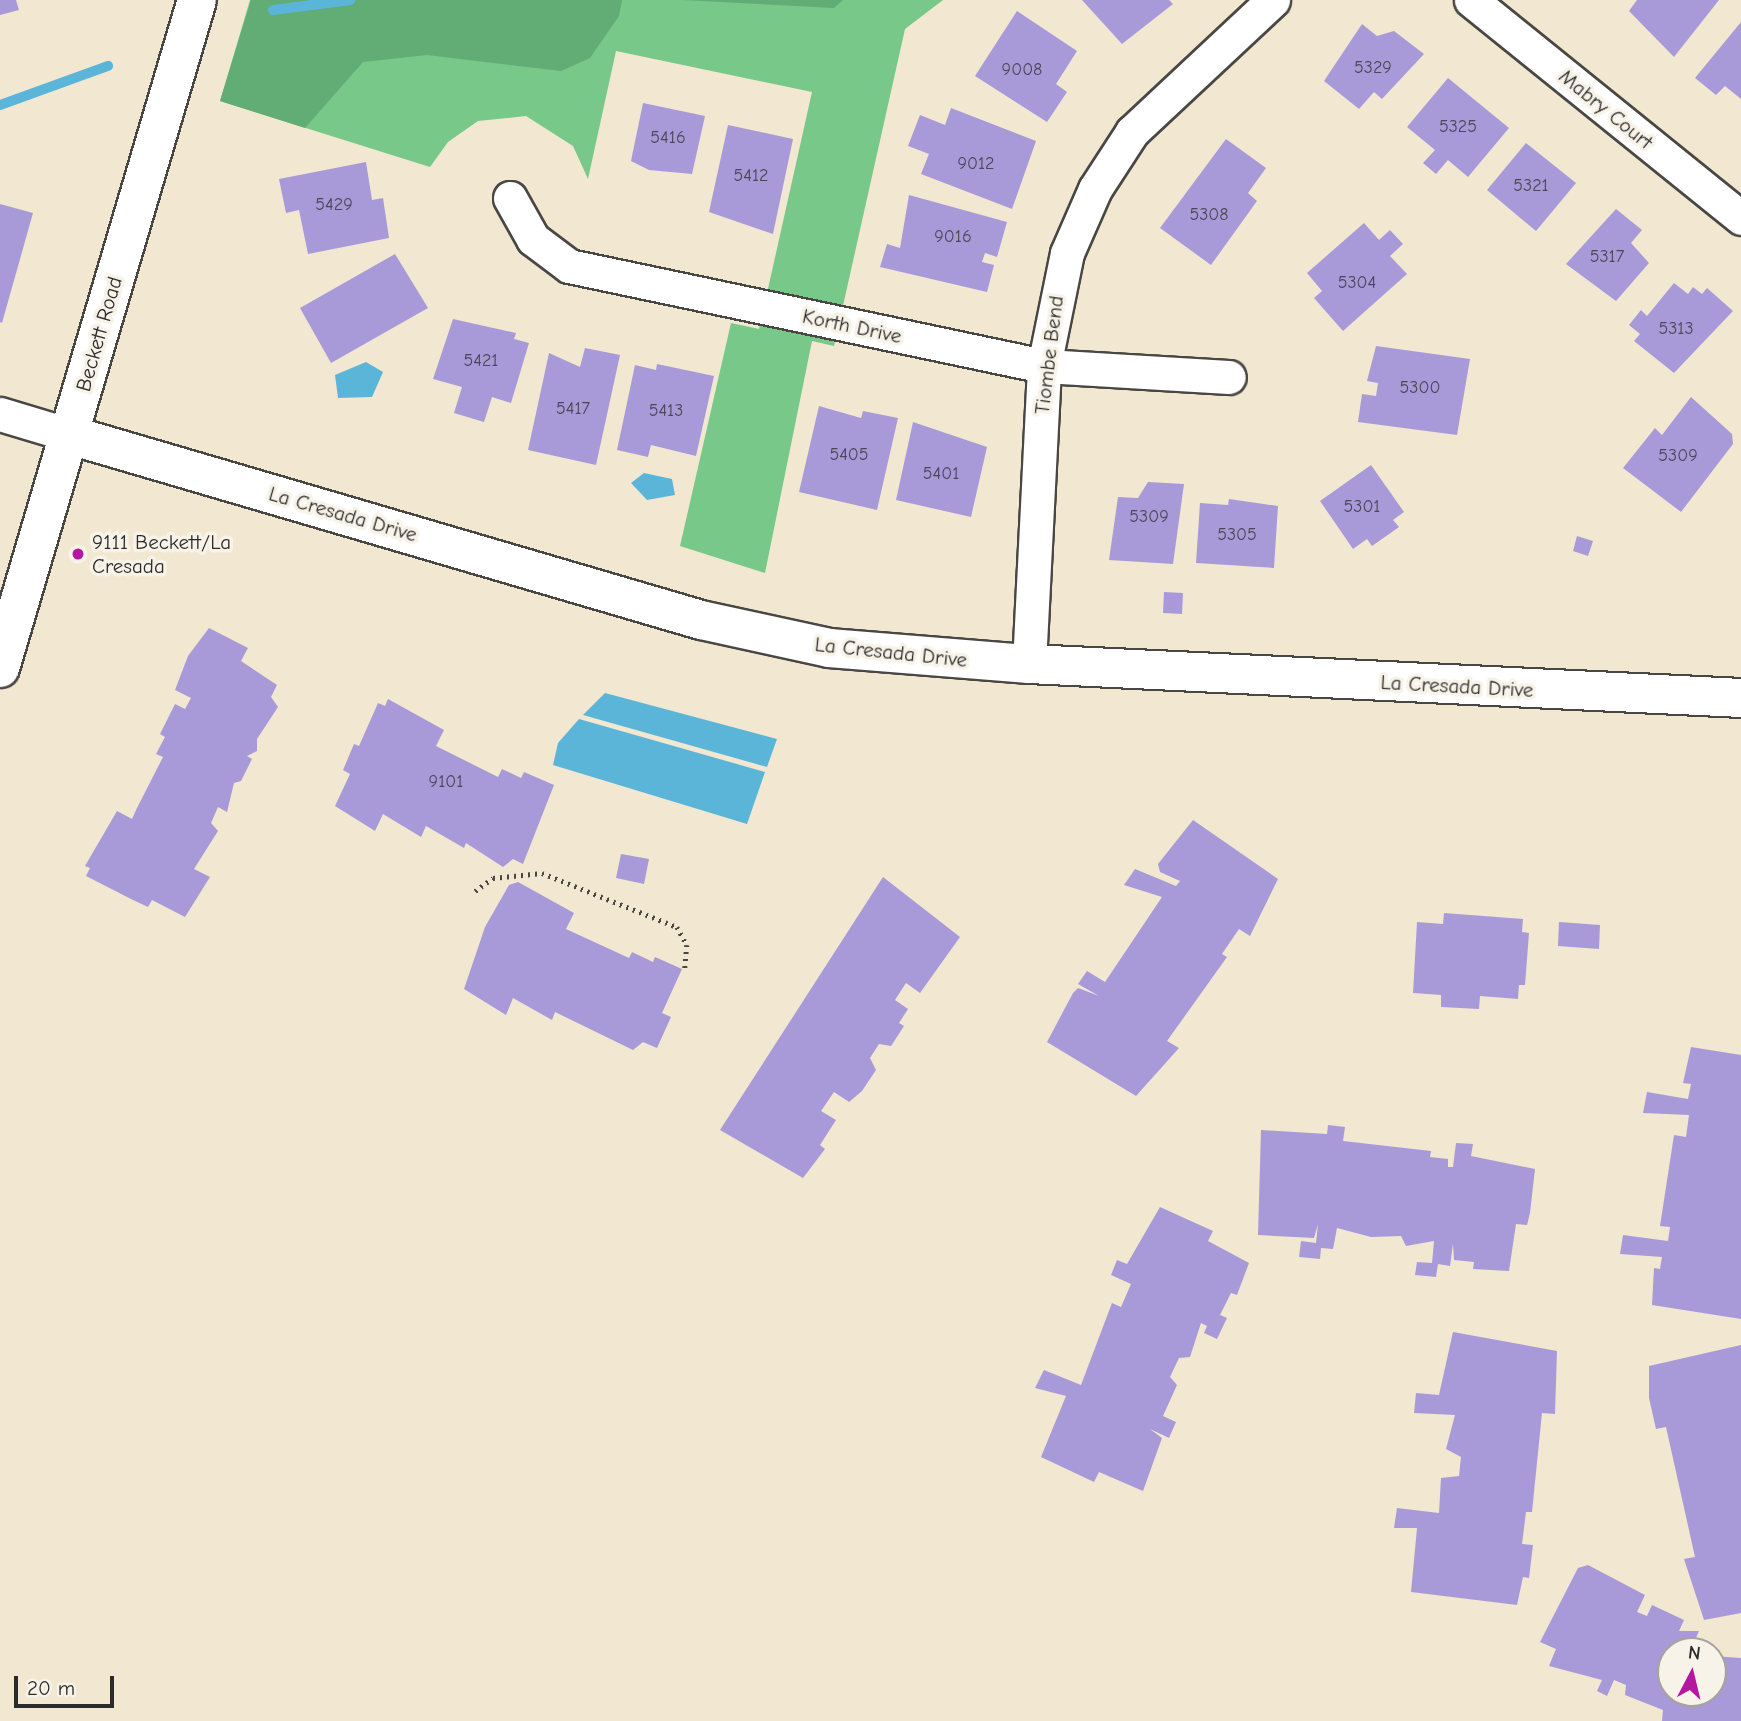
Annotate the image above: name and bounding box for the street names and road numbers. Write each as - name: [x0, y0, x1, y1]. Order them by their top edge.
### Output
- street label: Mabry Court: [1554, 63, 1658, 155]
- street label: Beckett Road: [71, 274, 127, 394]
- street label: Tiombe Bend: [1029, 294, 1069, 416]
- street label: Korth Drive: [800, 303, 904, 349]
- street label: La Cresada Drive: [266, 481, 420, 547]
- street label: La Cresada Drive: [814, 631, 968, 673]
- street label: La Cresada Drive: [1380, 669, 1534, 703]

